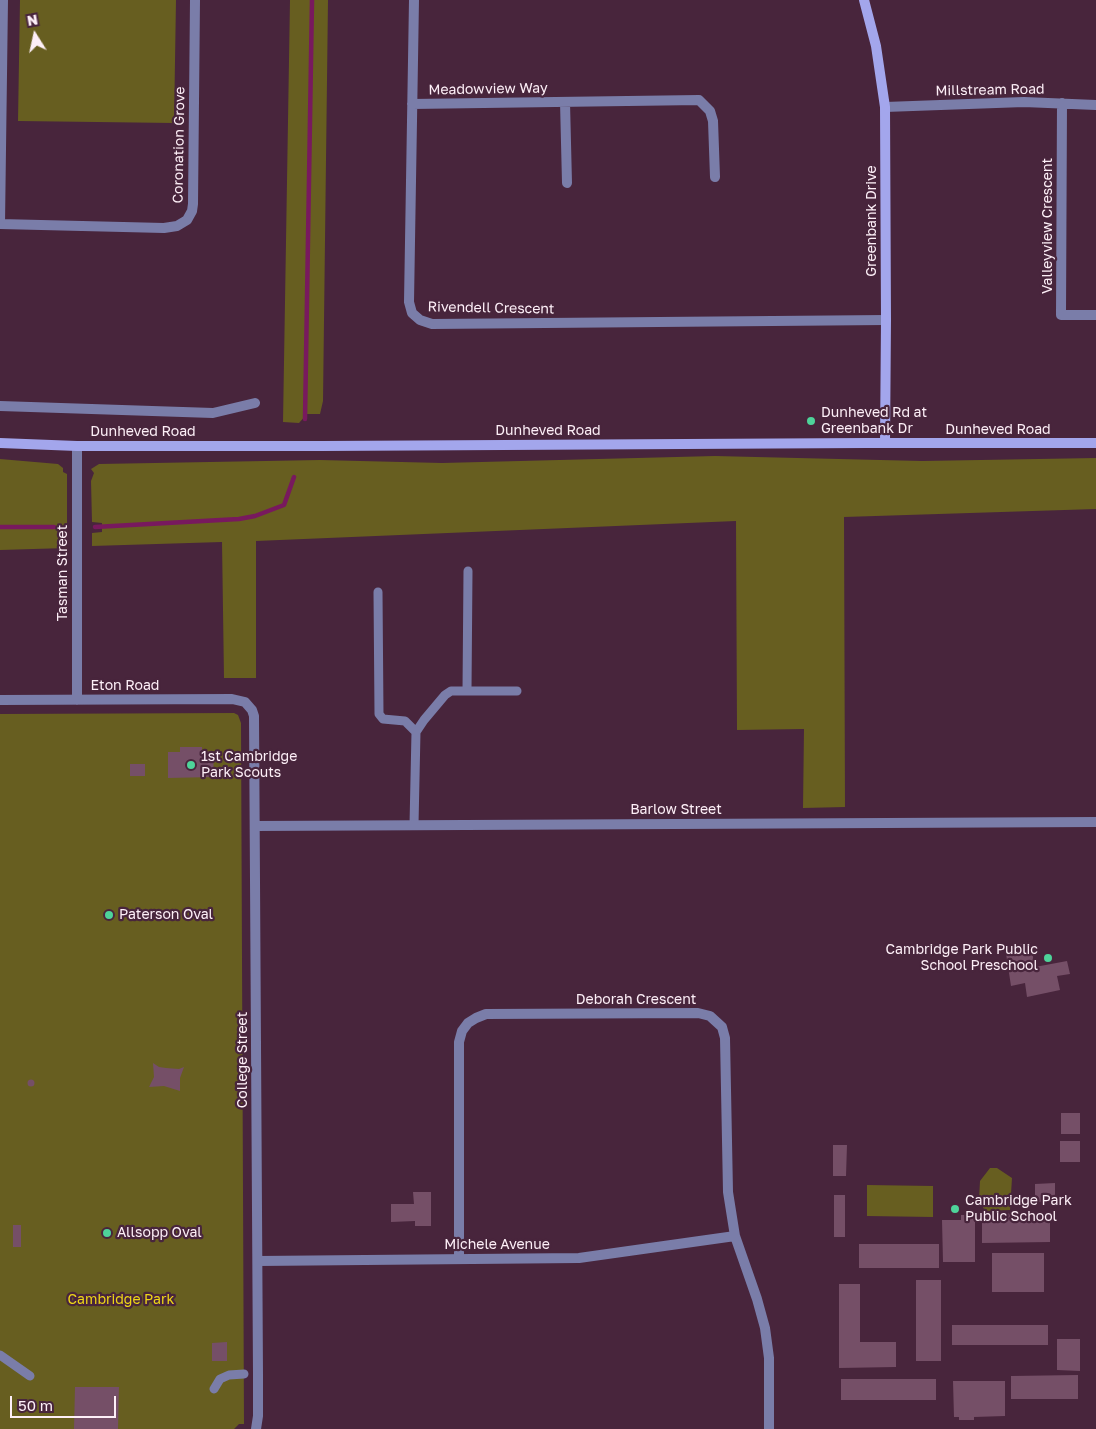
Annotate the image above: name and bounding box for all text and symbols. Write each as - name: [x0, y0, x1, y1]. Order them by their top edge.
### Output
- north arrow: [10, 10, 60, 60]
- text: N: [26, 10, 39, 29]
- street label: Meadowview Way: [428, 80, 548, 98]
- street label: Millstream Road: [935, 81, 1045, 99]
- street label: Coronation Grove: [170, 86, 188, 204]
- street label: Valleyview Crescent: [1040, 158, 1056, 294]
- street label: Greenbank Drive: [864, 165, 880, 277]
- street label: Rivendell Crescent: [427, 298, 555, 318]
- place label: Dunheved Rd at Greenbank Dr: [821, 405, 927, 438]
- marker: Dunheved Rd at Greenbank Dr: [805, 415, 817, 427]
- street label: Dunheved Road: [945, 422, 1051, 438]
- street label: Dunheved Road: [495, 423, 601, 439]
- street label: Dunheved Road: [90, 424, 196, 440]
- street label: Tasman Street: [55, 525, 71, 621]
- street label: Eton Road: [91, 678, 159, 694]
- place label: 1st Cambridge Park Scouts: [201, 749, 297, 782]
- marker: 1st Cambridge Park Scouts: [185, 759, 197, 771]
- street label: Barlow Street: [630, 802, 722, 818]
- place label: Paterson Oval: [119, 907, 213, 923]
- marker: Paterson Oval: [103, 909, 115, 921]
- place label: Cambridge Park Public School Preschool: [886, 942, 1038, 974]
- marker: Cambridge Park Public School Preschool: [1042, 952, 1054, 964]
- street label: Deborah Crescent: [576, 992, 696, 1008]
- street label: College Street: [235, 1012, 251, 1108]
- place label: Cambridge Park Public School: [965, 1193, 1072, 1226]
- marker: Cambridge Park Public School: [949, 1203, 961, 1215]
- place label: Allsopp Oval: [117, 1225, 202, 1241]
- marker: Allsopp Oval: [101, 1227, 113, 1239]
- street label: Michele Avenue: [444, 1237, 550, 1253]
- park label: Cambridge Park: [68, 1292, 174, 1308]
- scale bar: [12, 1386, 119, 1418]
- text: 50 m: [18, 1396, 53, 1414]

